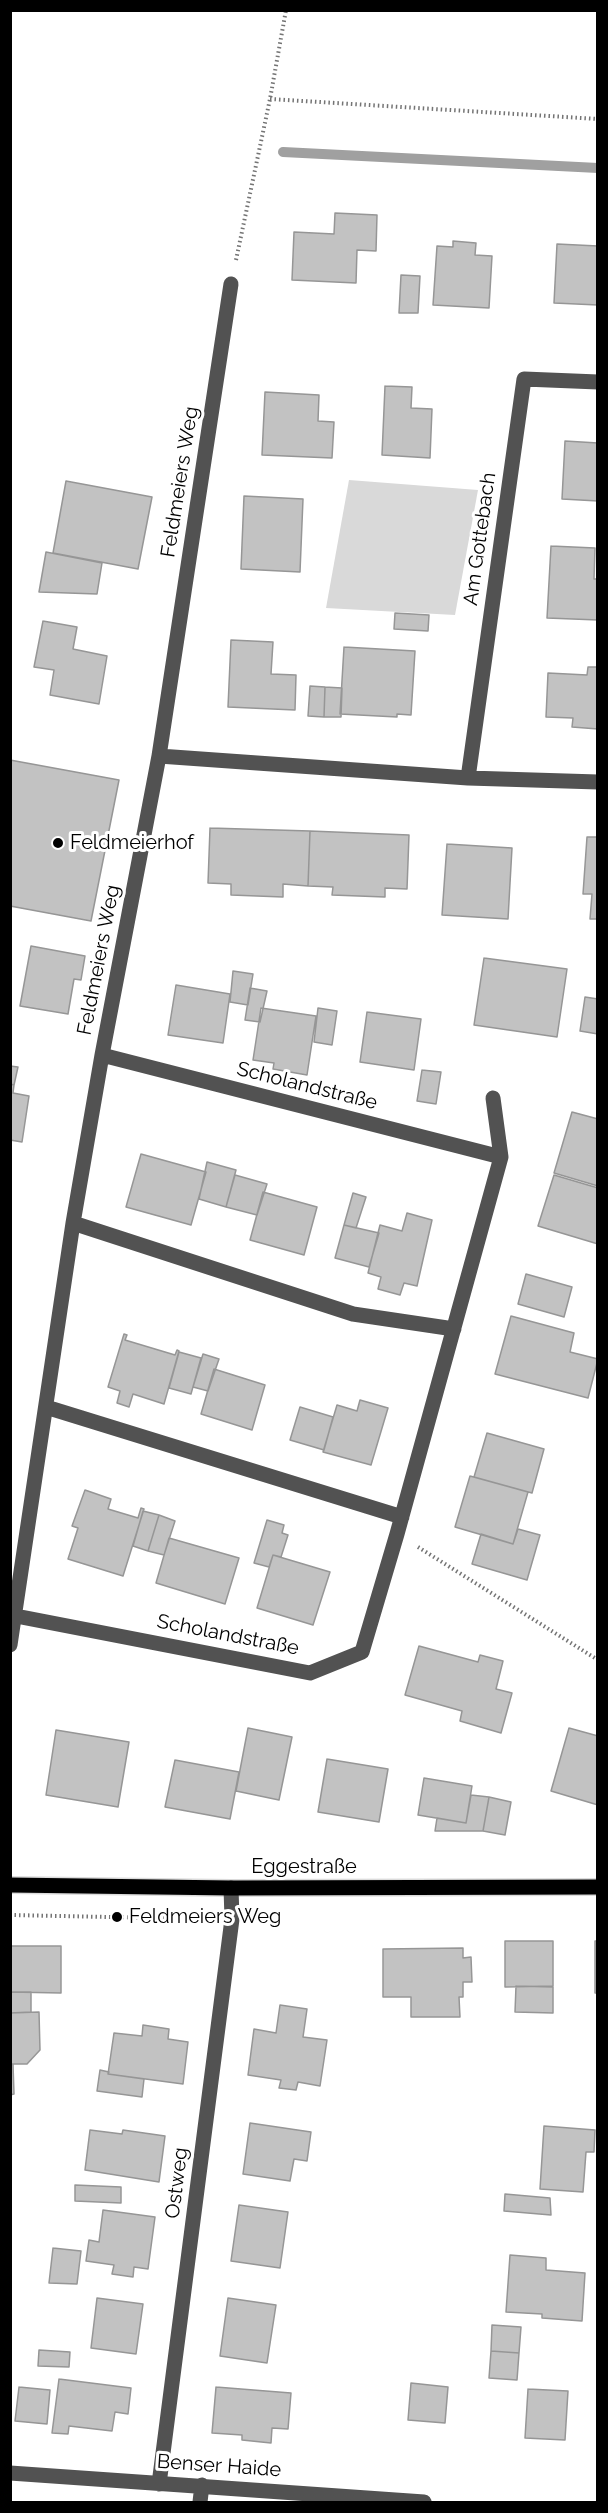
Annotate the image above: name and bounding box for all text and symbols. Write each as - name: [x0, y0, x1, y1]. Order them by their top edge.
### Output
- street label: Feldmeiers Weg: [156, 405, 204, 559]
- street label: Am Gottebach: [459, 471, 501, 607]
- place label: Feldmeierhof: [70, 831, 194, 855]
- marker: Feldmeierhof: [51, 836, 65, 850]
- street label: Feldmeiers Weg: [73, 883, 125, 1037]
- street label: Scholandstraße: [234, 1057, 380, 1115]
- street label: Scholandstraße: [155, 1609, 301, 1661]
- street label: Eggestraße: [251, 1855, 357, 1879]
- place label: Feldmeiers Weg: [129, 1905, 281, 1929]
- marker: Feldmeiers Weg: [110, 1910, 124, 1924]
- street label: Ostweg: [161, 2146, 193, 2220]
- street label: Benser Haide: [156, 2450, 282, 2482]

